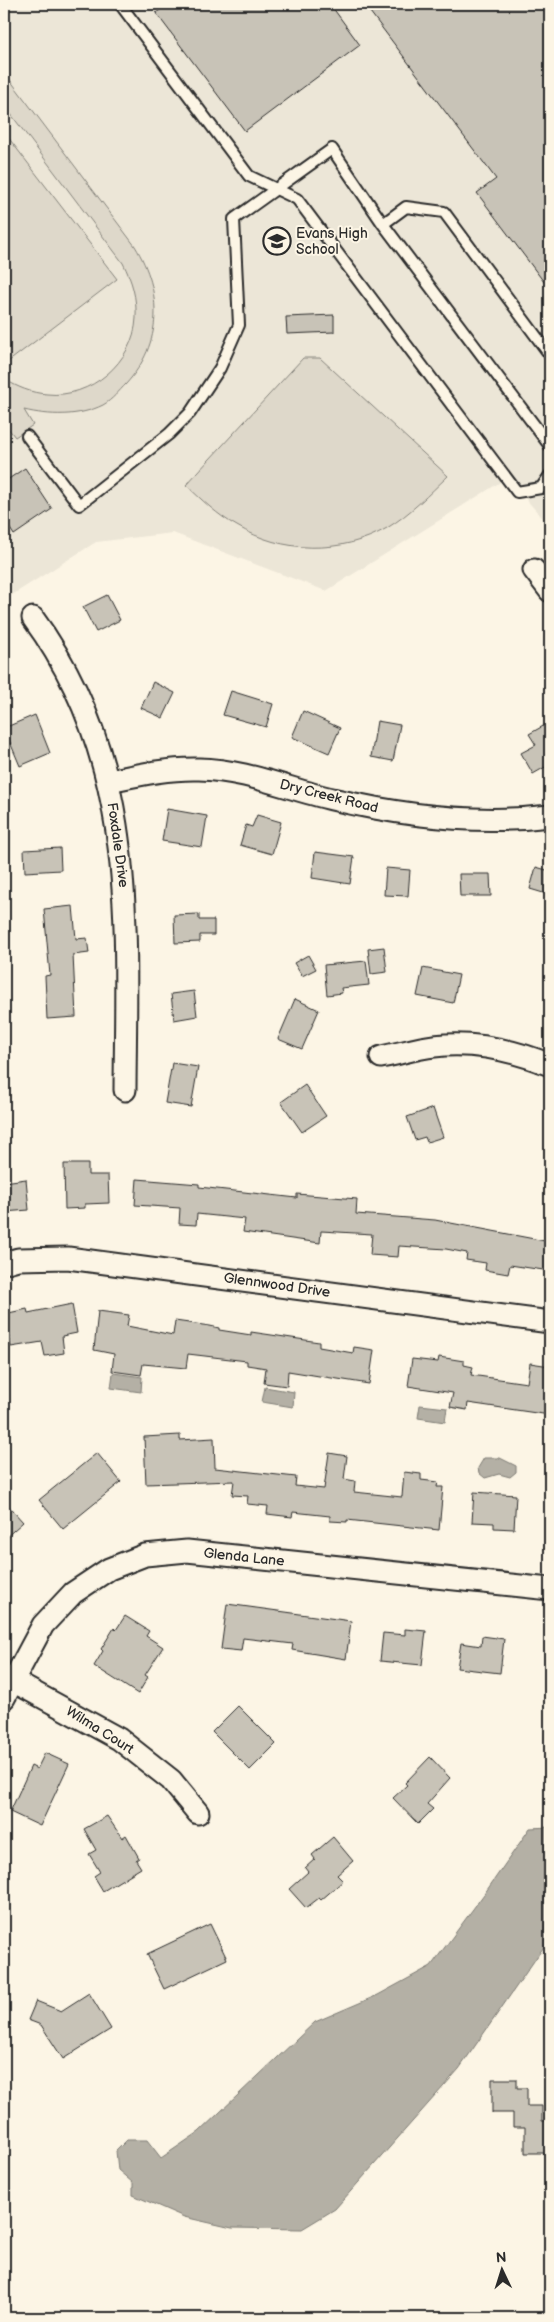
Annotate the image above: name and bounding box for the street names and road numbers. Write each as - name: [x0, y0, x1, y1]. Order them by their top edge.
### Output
- street label: Dry Creek Road: [278, 776, 380, 816]
- street label: Foxdale Drive: [104, 801, 132, 889]
- street label: Glennwood Drive: [223, 1269, 331, 1301]
- street label: Glenda Lane: [203, 1544, 285, 1570]
- street label: Wilma Court: [63, 1702, 138, 1758]

